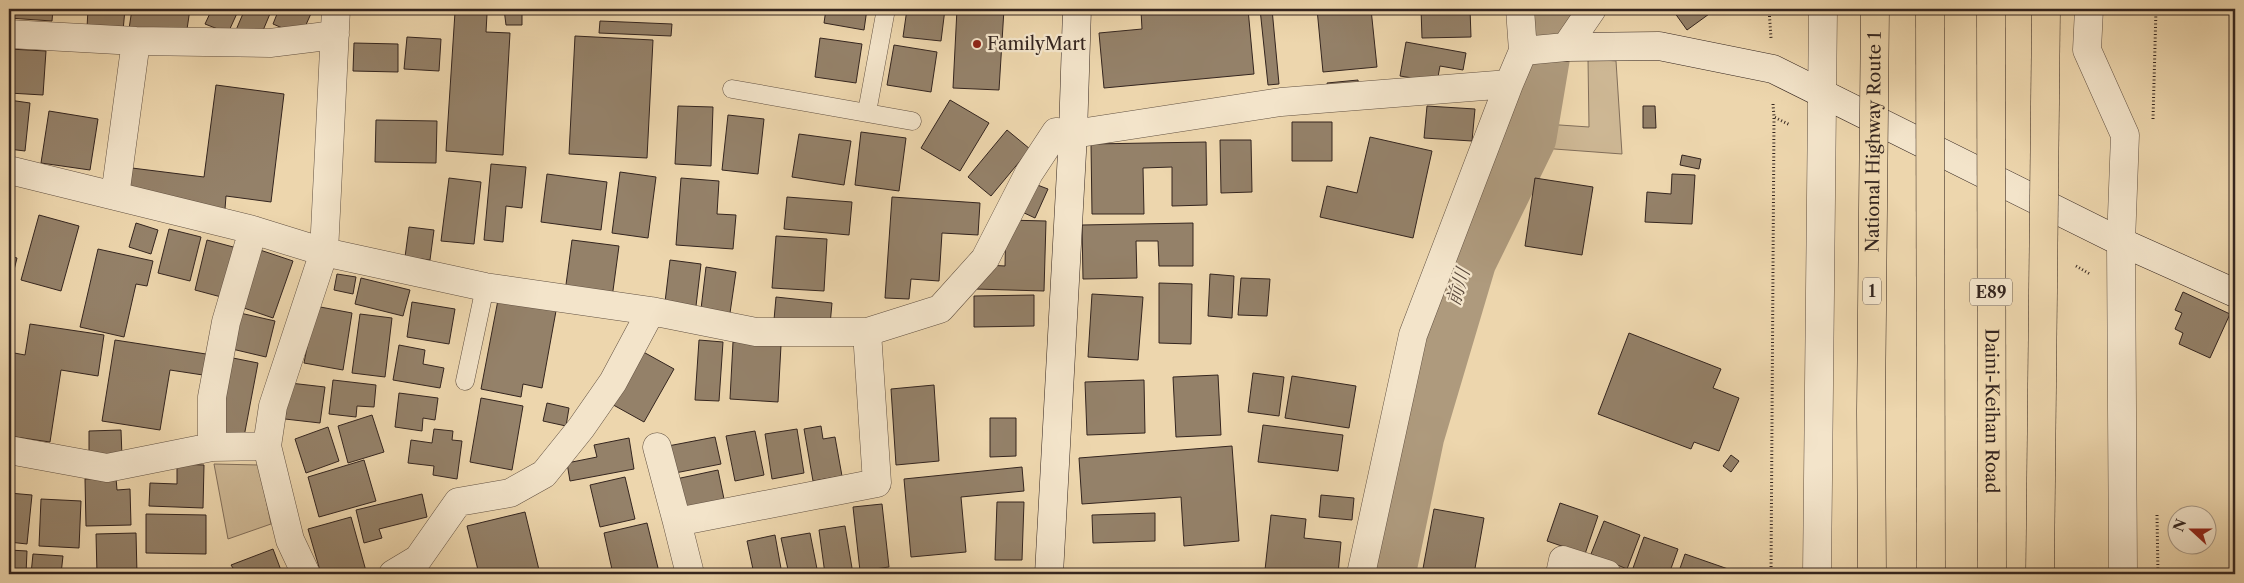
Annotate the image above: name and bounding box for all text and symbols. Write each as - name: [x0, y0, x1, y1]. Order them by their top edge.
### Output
- street label: National Highway Route 1: [1862, 31, 1886, 252]
- place label: FamilyMart: [987, 33, 1087, 55]
- marker: FamilyMart: [971, 38, 983, 50]
- water label: 前川: [1441, 264, 1475, 309]
- road number: 1: [1863, 278, 1881, 304]
- road number: E89: [1970, 278, 2012, 306]
- street label: Daini-Keihan Road: [1981, 328, 2003, 494]
- north arrow: [2166, 506, 2216, 556]
- text: N: [2169, 516, 2190, 534]

